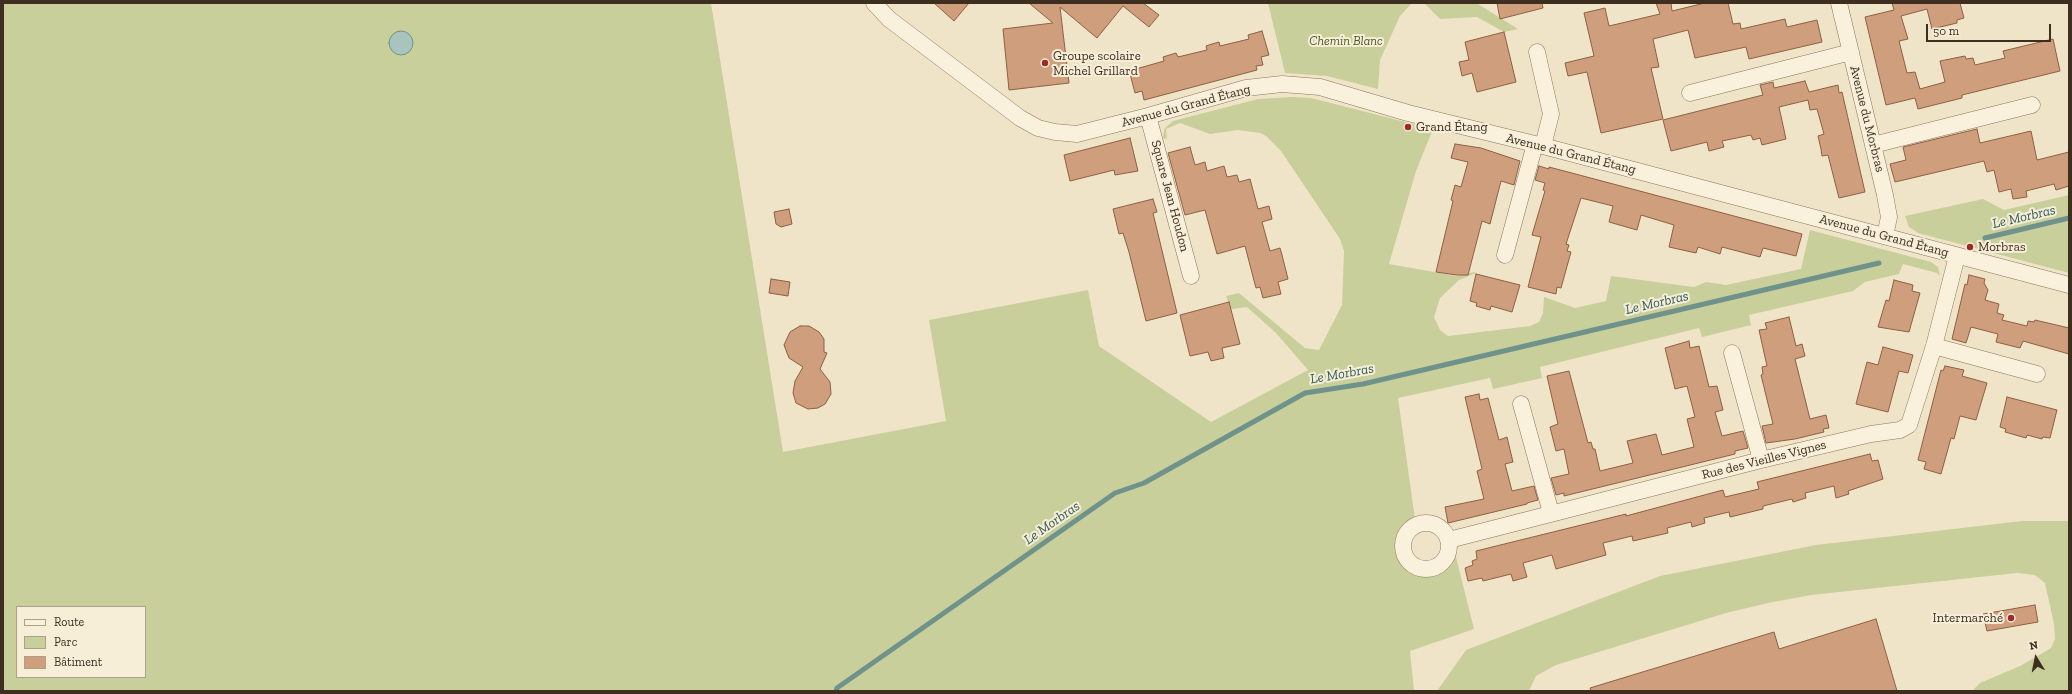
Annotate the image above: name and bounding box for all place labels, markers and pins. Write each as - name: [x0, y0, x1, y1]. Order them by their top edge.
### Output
- place label: Groupe scolaire Michel Grillard: [1053, 48, 1141, 79]
- marker: Groupe scolaire Michel Grillard: [1040, 58, 1050, 68]
- place label: Grand Étang: [1416, 119, 1488, 135]
- marker: Grand Étang: [1403, 122, 1413, 132]
- place label: Morbras: [1978, 239, 2026, 255]
- marker: Morbras: [1965, 242, 1975, 252]
- place label: Intermarché: [1933, 610, 2003, 626]
- marker: Intermarché: [2006, 613, 2016, 623]

